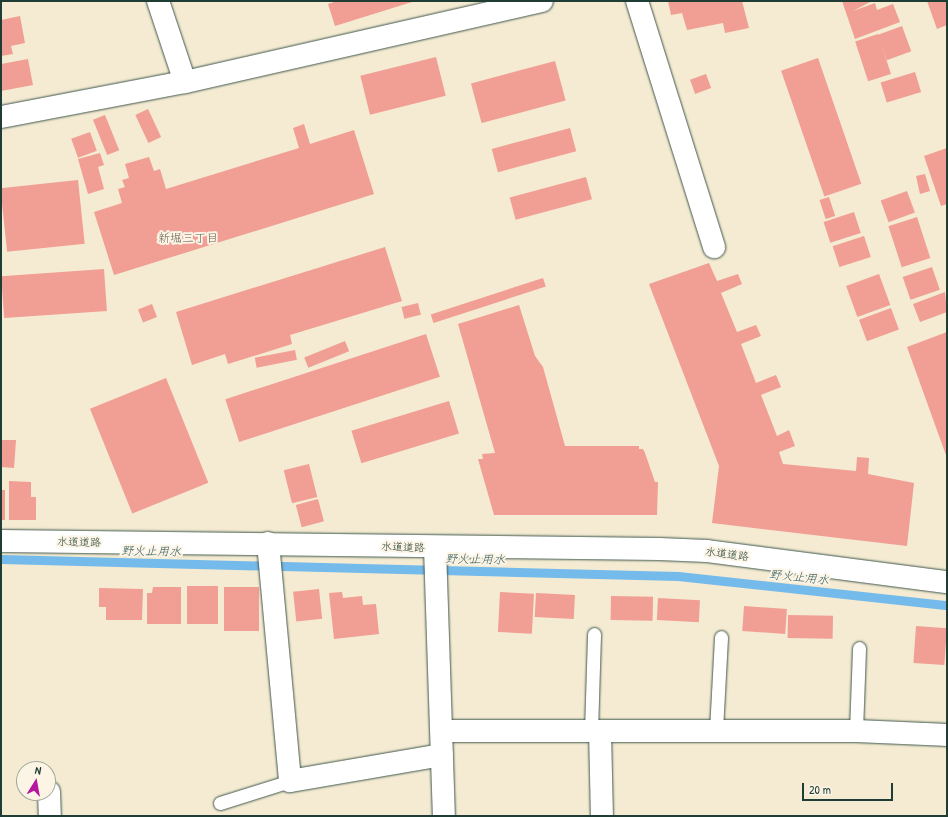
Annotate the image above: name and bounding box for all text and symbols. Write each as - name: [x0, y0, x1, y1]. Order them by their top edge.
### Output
- district label: 新堀三丁目: [158, 231, 218, 245]
- street label: 水道道路: [57, 535, 101, 549]
- street label: 水道道路: [381, 540, 425, 554]
- water label: 野火止用水: [121, 543, 181, 559]
- street label: 水道道路: [704, 545, 750, 563]
- water label: 野火止用水: [445, 551, 505, 567]
- water label: 野火止用水: [768, 567, 830, 587]
- north arrow: [16, 761, 56, 801]
- text: N: [34, 763, 42, 778]
- scale bar: [804, 775, 895, 801]
- text: 20 m: [809, 781, 831, 798]

